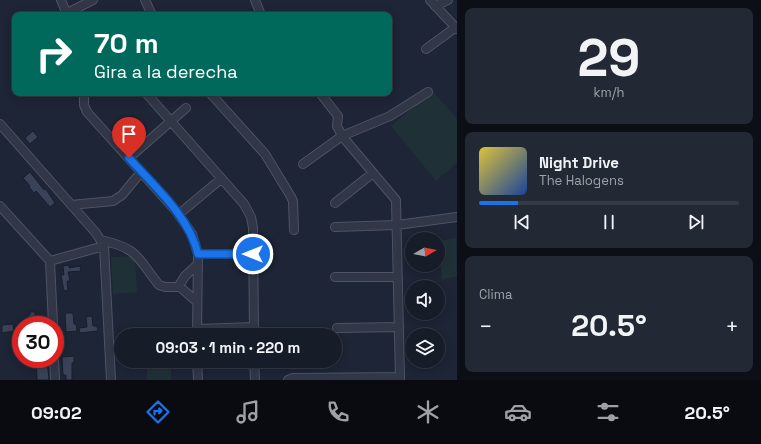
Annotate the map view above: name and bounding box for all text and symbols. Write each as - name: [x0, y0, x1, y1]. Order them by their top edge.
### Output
- text: 70 m: [94, 25, 159, 61]
- text: 29: [578, 25, 640, 91]
- icon: right: [28, 28, 80, 80]
- text: Gira a la derecha: [94, 60, 238, 83]
- text: km/h: [594, 84, 624, 101]
- pin: [112, 117, 146, 158]
- icon: arrive: [118, 123, 140, 145]
- text: Night Drive: [539, 153, 619, 172]
- text: The Halogens: [539, 172, 624, 189]
- icon: previous: [511, 211, 533, 233]
- icon: pause: [598, 211, 620, 233]
- icon: next: [685, 211, 707, 233]
- north arrow: [405, 232, 445, 272]
- map controls: [405, 232, 445, 368]
- position arrow: [232, 233, 274, 275]
- button: sound: [405, 280, 445, 320]
- text: Clima: [479, 286, 512, 303]
- text: 20.5°: [571, 306, 647, 345]
- text: −: [479, 312, 493, 340]
- text: +: [725, 312, 739, 340]
- speed limit sign: 30: [12, 316, 64, 368]
- button: layers: [405, 328, 445, 368]
- text: 09:03 · 1 min · 220 m: [156, 338, 300, 357]
- icon: directions: [144, 398, 172, 426]
- icon: music: [234, 398, 262, 426]
- icon: phone: [324, 398, 352, 426]
- icon: climate: [414, 398, 442, 426]
- icon: car: [504, 398, 532, 426]
- icon: filters: [594, 398, 622, 426]
- text: 09:02: [31, 401, 82, 424]
- text: 20.5°: [684, 401, 730, 424]

